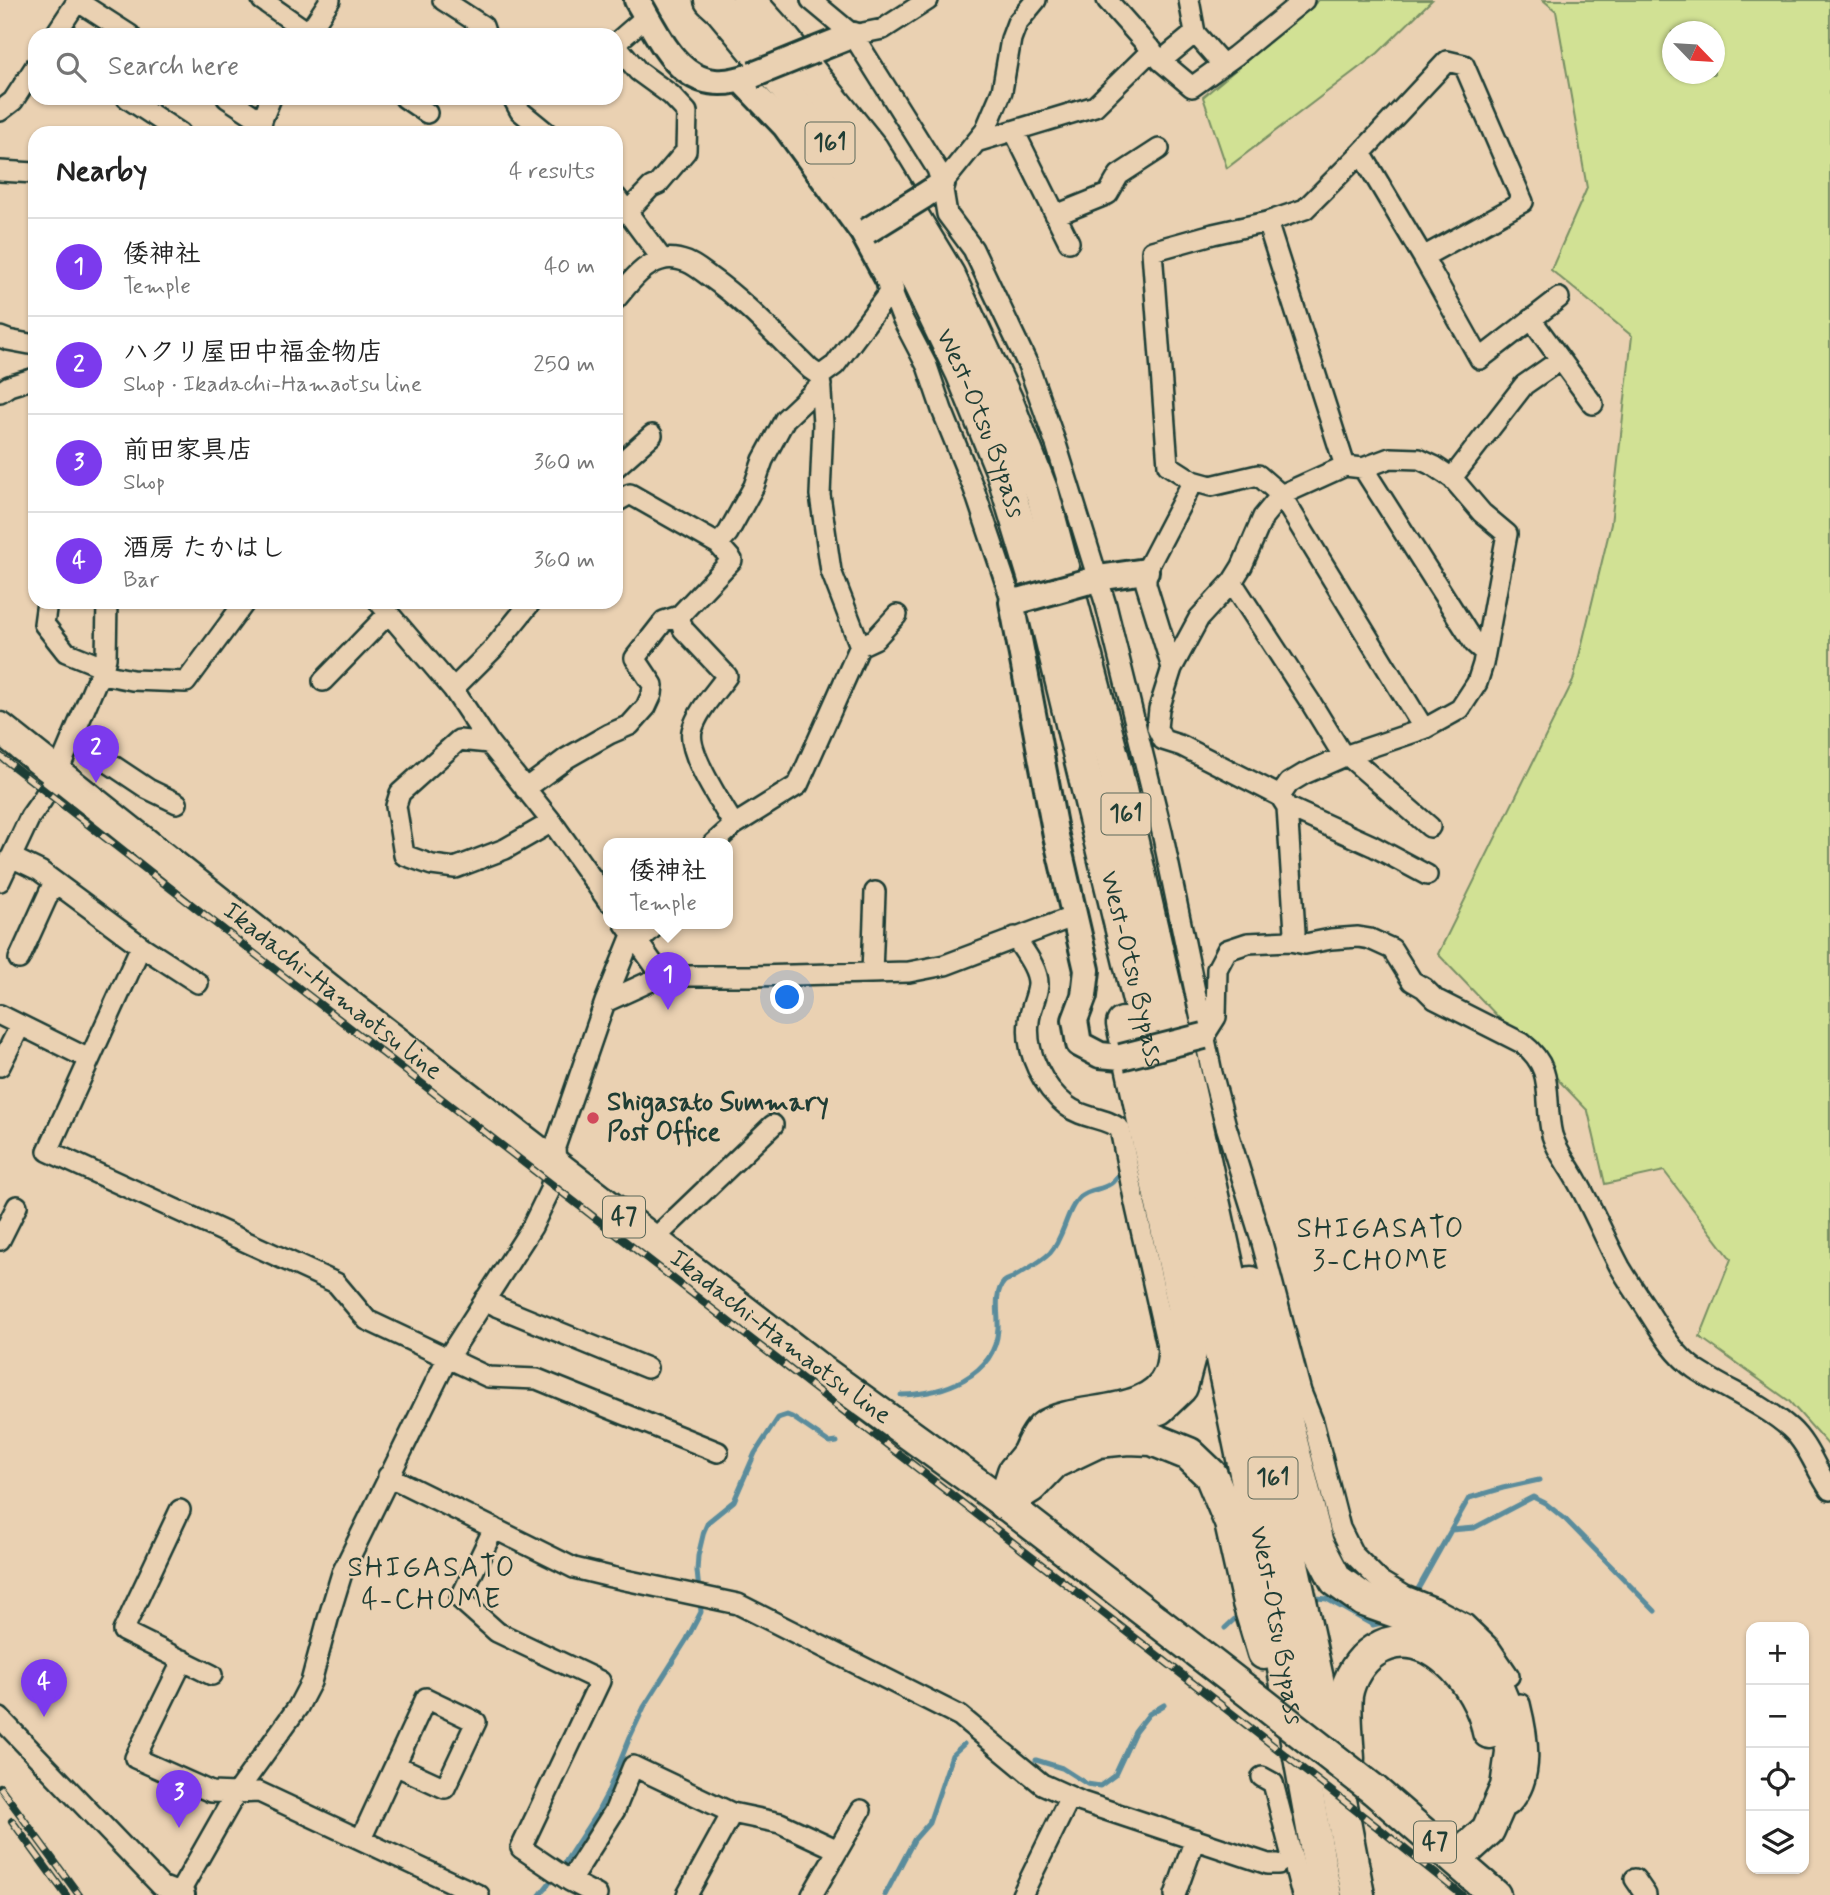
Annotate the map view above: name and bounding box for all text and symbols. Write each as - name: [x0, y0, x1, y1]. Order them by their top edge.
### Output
- north arrow: [1662, 21, 1725, 84]
- search box: [28, 28, 623, 105]
- icon: search: [52, 48, 90, 86]
- text: Search here: [108, 50, 239, 84]
- road number: 161: [806, 122, 854, 163]
- text: Nearby: [56, 152, 147, 191]
- text: 4 results: [509, 157, 595, 187]
- text: 倭神社: [123, 238, 201, 272]
- text: 1: [74, 252, 84, 282]
- text: 40 m: [544, 252, 595, 282]
- text: Temple: [123, 272, 191, 302]
- street label: West-Otsu Bypass: [927, 323, 1033, 522]
- text: ハクリ屋田中福金物店: [123, 336, 383, 370]
- text: 2: [73, 350, 85, 380]
- text: 250 m: [533, 350, 595, 380]
- text: Shop · Ikadachi-Hamaotsu line: [123, 370, 422, 400]
- text: 前田家具店: [123, 434, 253, 468]
- text: 3: [74, 448, 84, 478]
- text: 360 m: [534, 448, 595, 478]
- text: Shop: [123, 468, 165, 498]
- text: 酒房 たかはし: [123, 532, 286, 566]
- text: 4: [72, 546, 86, 576]
- text: 360 m: [534, 546, 595, 576]
- text: Bar: [123, 566, 159, 596]
- pin: 2: [73, 725, 119, 783]
- road number: 161: [1102, 794, 1150, 834]
- popup: [603, 838, 733, 929]
- text: 倭神社: [629, 855, 707, 889]
- street label: West-Otsu Bypass: [1091, 868, 1171, 1071]
- text: Temple: [629, 889, 697, 919]
- street label: Ikadachi-Hamaotsu line: [215, 894, 449, 1088]
- pin: 1: [645, 952, 691, 1010]
- your location: [770, 980, 804, 1014]
- place label: Shigasato Summary Post Office: [607, 1086, 829, 1150]
- marker: Shigasato Summary Post Office: [585, 1110, 601, 1126]
- road number: 47: [603, 1196, 645, 1238]
- district label: SHIGASATO 3-CHOME: [1297, 1211, 1465, 1280]
- street label: Ikadachi-Hamaotsu line: [662, 1242, 898, 1433]
- road number: 161: [1248, 1458, 1298, 1498]
- street label: West-Otsu Bypass: [1241, 1523, 1311, 1727]
- district label: SHIGASATO 4-CHOME: [348, 1550, 516, 1619]
- map controls: [1746, 1622, 1809, 1874]
- button: +: [1746, 1622, 1809, 1685]
- pin: 4: [21, 1659, 67, 1717]
- button: −: [1746, 1685, 1809, 1748]
- button: locate: [1746, 1748, 1809, 1811]
- pin: 3: [156, 1770, 202, 1828]
- button: layers: [1746, 1811, 1809, 1874]
- road number: 47: [1414, 1822, 1456, 1863]

